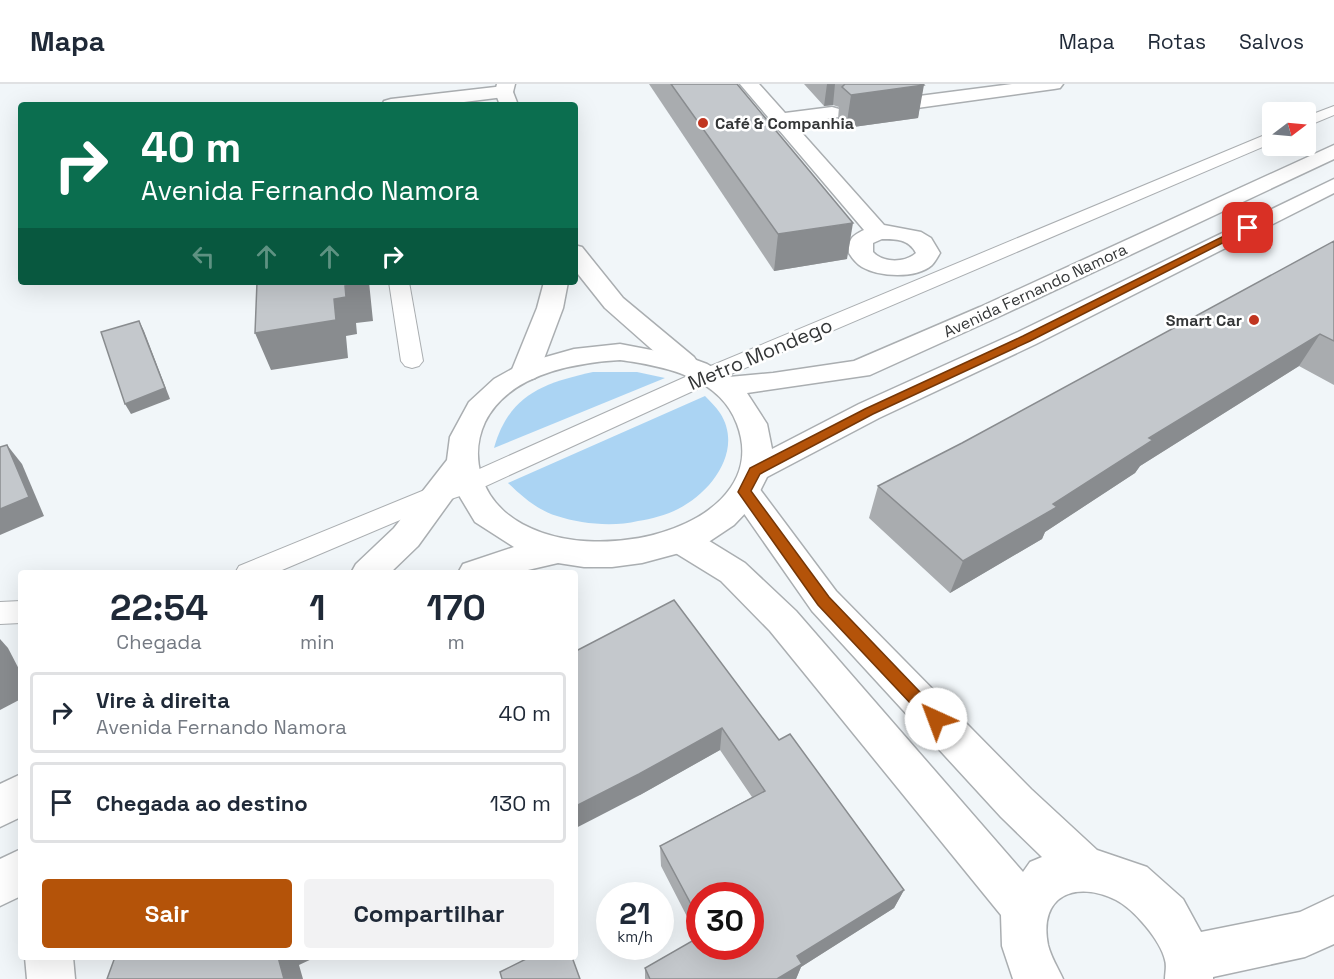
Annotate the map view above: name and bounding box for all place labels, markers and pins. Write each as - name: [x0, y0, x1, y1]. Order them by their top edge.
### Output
- place label: Café & Companhia: [715, 113, 854, 134]
- marker: Café & Companhia: [696, 116, 710, 130]
- pin: [1222, 202, 1273, 253]
- place label: Smart Car: [1166, 310, 1242, 331]
- marker: Smart Car: [1247, 313, 1261, 327]

